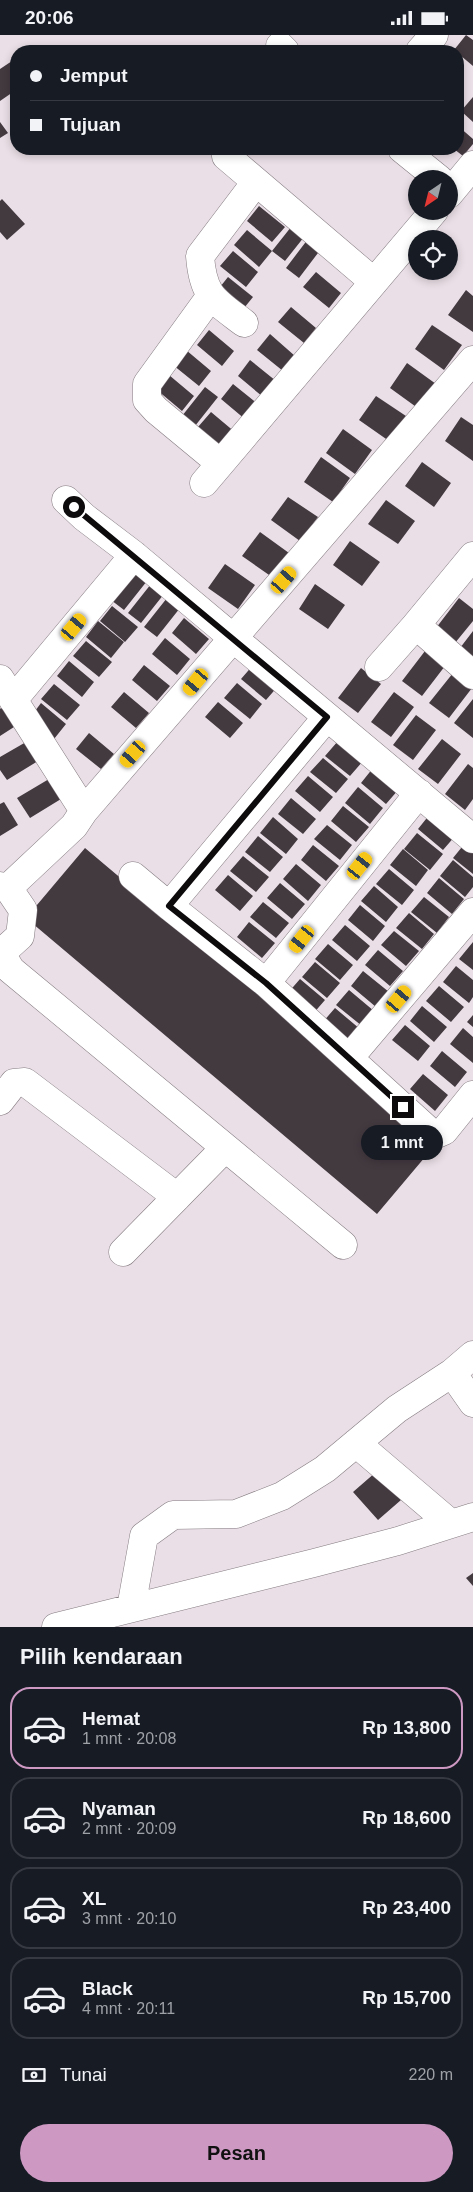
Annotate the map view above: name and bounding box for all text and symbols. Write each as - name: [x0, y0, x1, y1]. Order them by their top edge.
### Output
- text: 20:06: [25, 7, 74, 28]
- text: Jemput: [60, 65, 128, 86]
- text: Tujuan: [60, 114, 121, 135]
- north arrow: [408, 170, 458, 220]
- map controls: [408, 170, 458, 280]
- button: locate: [408, 230, 458, 280]
- route start: [63, 496, 85, 518]
- car: [268, 564, 299, 596]
- car: [58, 611, 89, 643]
- car: [180, 666, 211, 698]
- car: [117, 738, 148, 770]
- car: [344, 850, 375, 882]
- car: [286, 923, 317, 955]
- car: [383, 983, 414, 1015]
- route end: [392, 1096, 414, 1118]
- callout: 1 mnt: [362, 1125, 444, 1159]
- text: 1 mnt: [381, 1134, 423, 1151]
- text: Pilih kendaraan: [20, 1644, 183, 1669]
- icon: car: [22, 1706, 67, 1751]
- text: Hemat: [82, 1708, 140, 1729]
- text: Rp 13,800: [362, 1717, 451, 1738]
- text: 1 mnt · 20:08: [82, 1730, 176, 1747]
- icon: car: [22, 1796, 67, 1841]
- text: Nyaman: [82, 1798, 156, 1819]
- text: Rp 18,600: [362, 1807, 451, 1828]
- text: 2 mnt · 20:09: [82, 1820, 176, 1837]
- icon: car: [22, 1886, 67, 1931]
- text: XL: [82, 1888, 106, 1909]
- text: Rp 23,400: [362, 1897, 451, 1918]
- text: 3 mnt · 20:10: [82, 1910, 176, 1927]
- icon: car: [22, 1976, 67, 2021]
- text: Black: [82, 1978, 133, 1999]
- text: Rp 15,700: [362, 1987, 451, 2008]
- text: 4 mnt · 20:11: [82, 2000, 175, 2017]
- icon: cash: [20, 2061, 48, 2089]
- text: Tunai: [60, 2064, 107, 2085]
- text: 220 m: [409, 2066, 453, 2083]
- button: Pesan: [20, 2124, 453, 2182]

